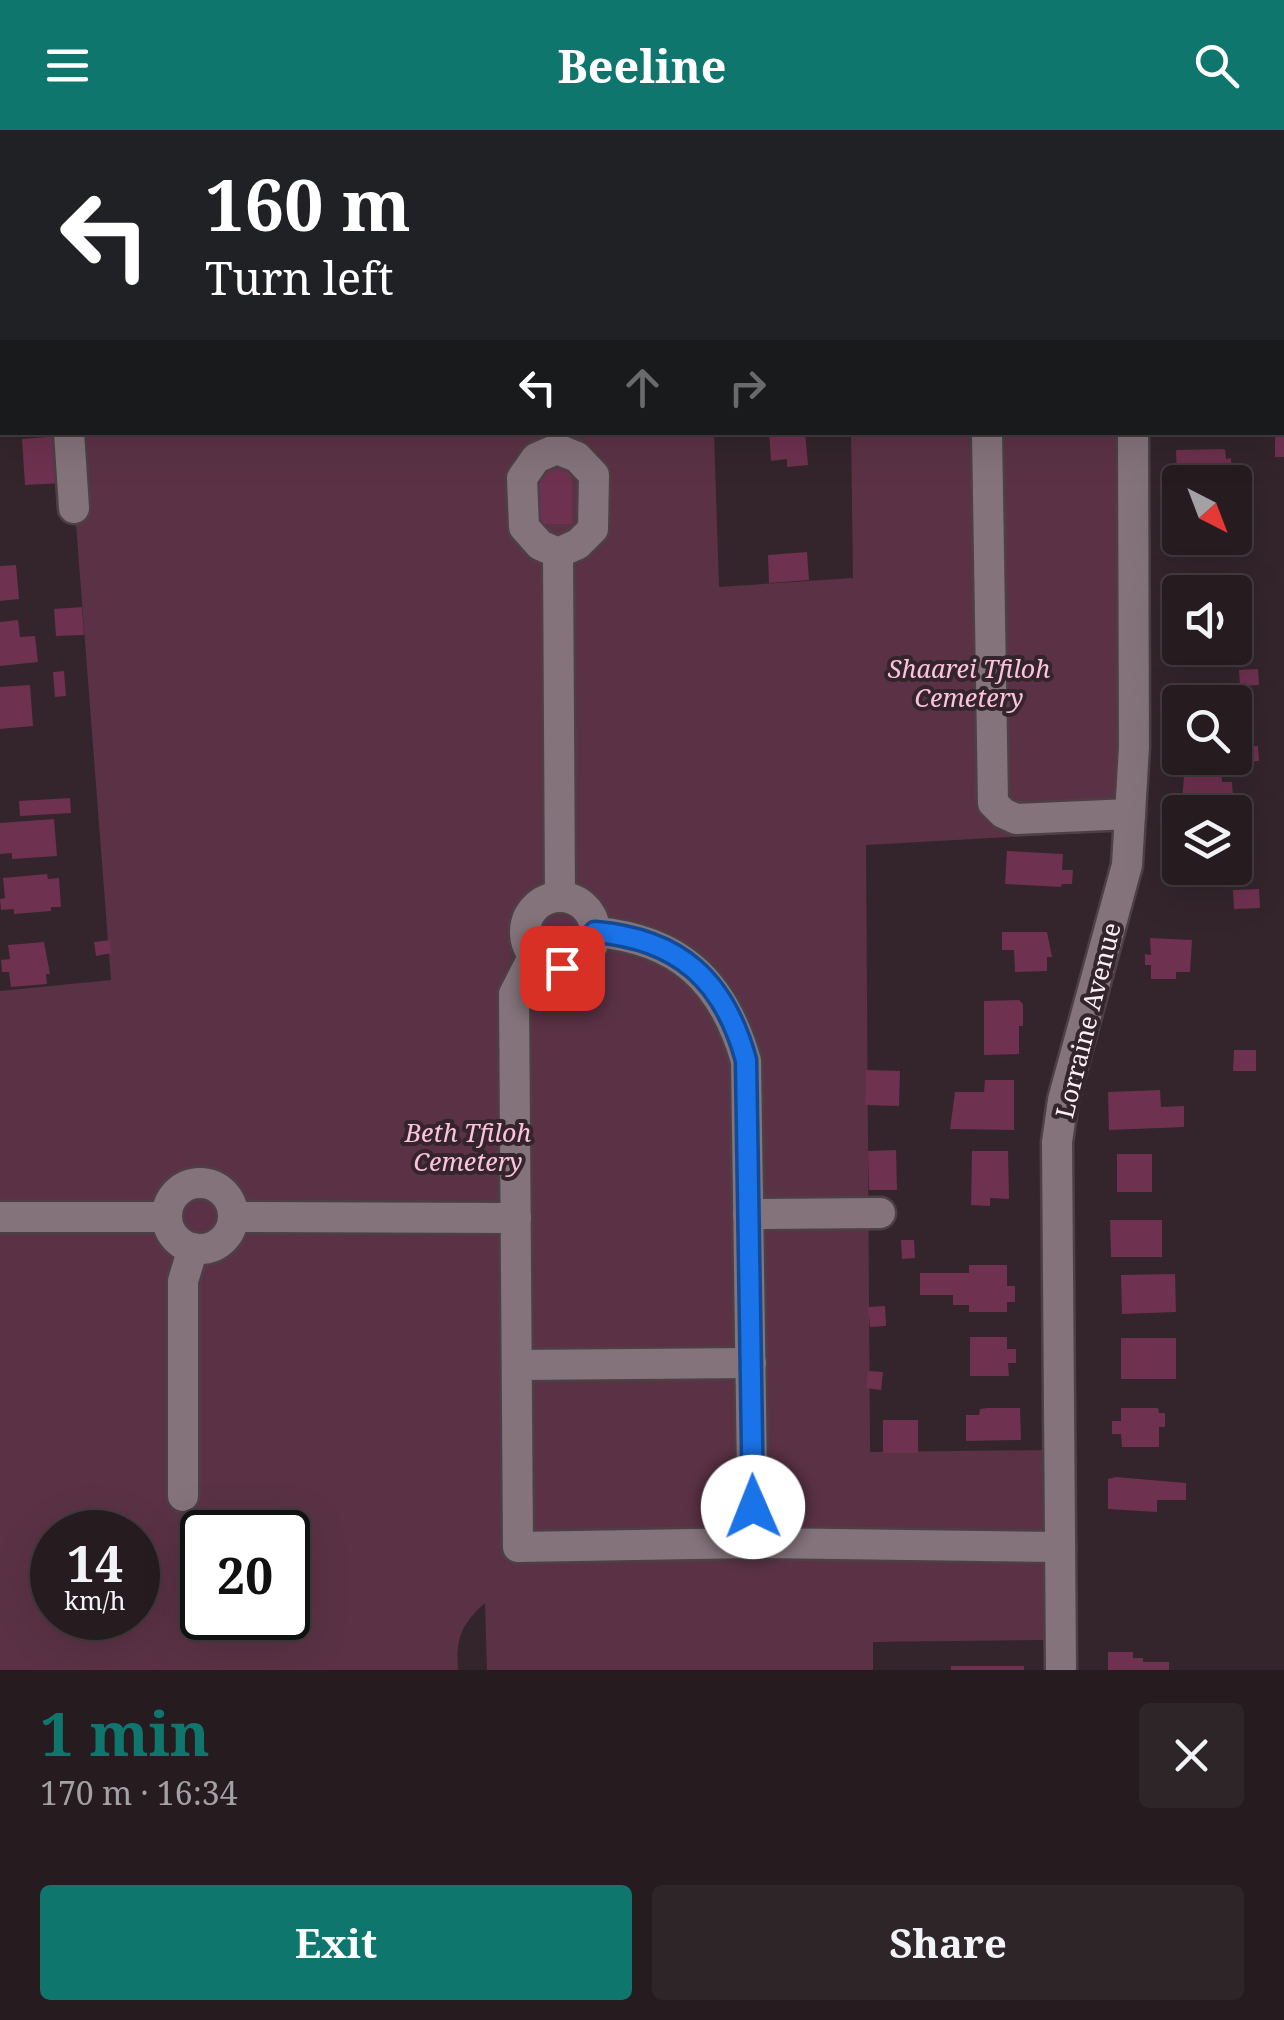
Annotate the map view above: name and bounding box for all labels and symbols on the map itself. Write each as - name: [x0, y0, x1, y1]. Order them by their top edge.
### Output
- north arrow: [1162, 465, 1252, 555]
- park label: Shaarei Tfiloh Cemetery: [888, 651, 1050, 714]
- street label: Lorraine Avenue: [1046, 919, 1128, 1121]
- pin: [520, 926, 605, 1011]
- park label: Beth Tfiloh Cemetery: [404, 1115, 531, 1178]
- position arrow: [701, 1455, 805, 1559]
- speed limit sign: 20: [180, 1510, 310, 1640]

